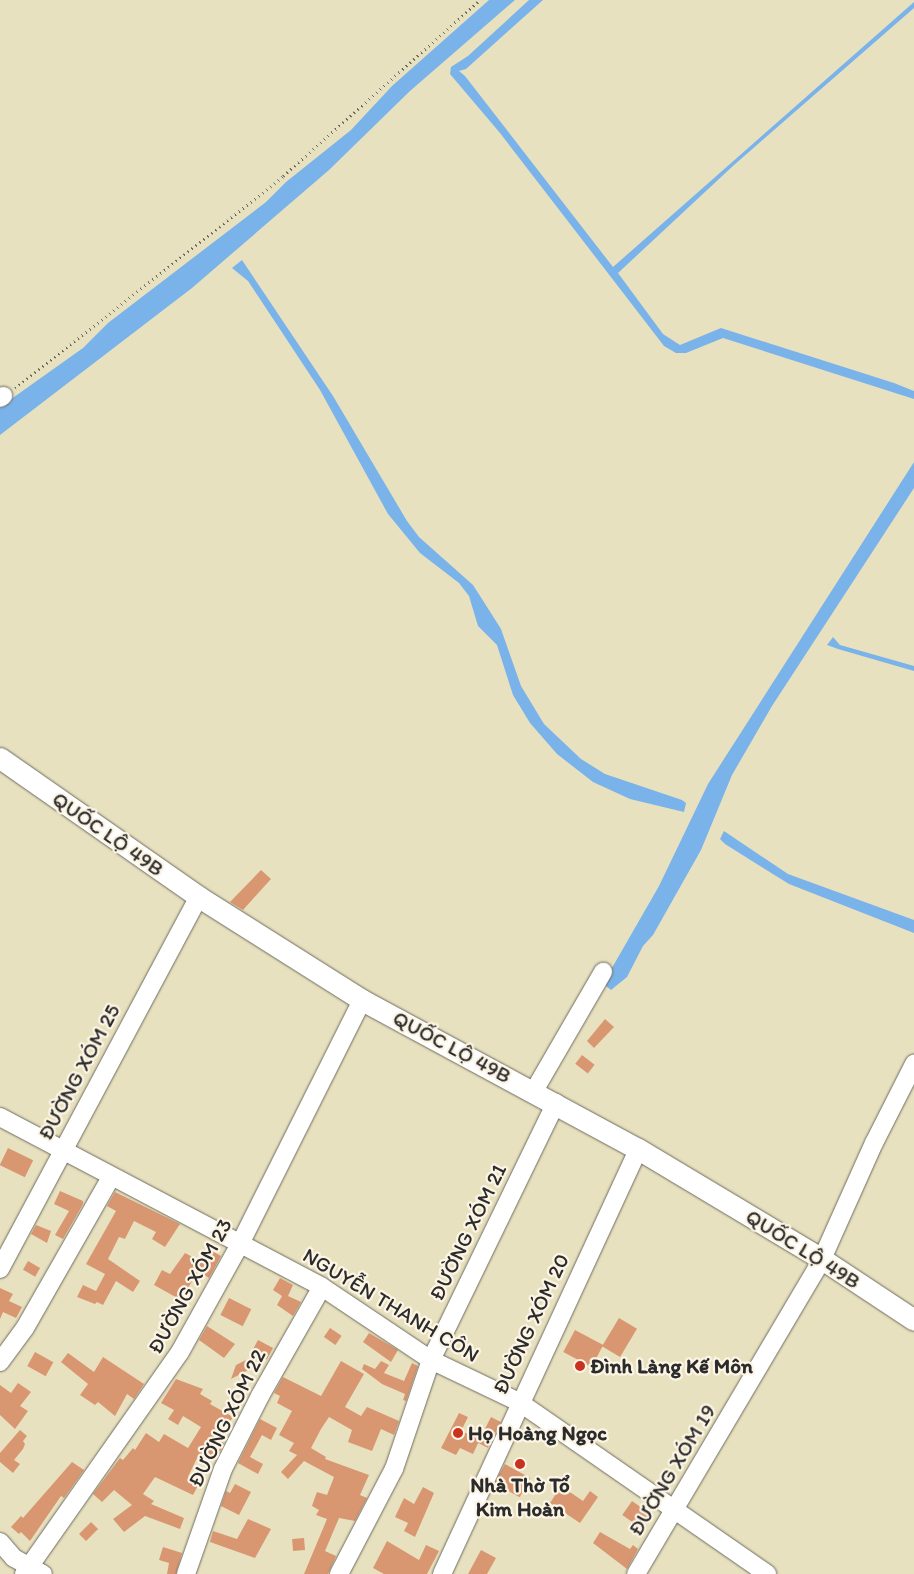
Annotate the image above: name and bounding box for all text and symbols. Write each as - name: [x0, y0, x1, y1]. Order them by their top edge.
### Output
- street label: QUỐC LỘ 49B: [48, 786, 168, 882]
- street label: ĐƯỜNG XÓM 25: [33, 1000, 125, 1144]
- street label: QUỐC LỘ 49B: [389, 1005, 515, 1089]
- street label: ĐƯỜNG XÓM 21: [424, 1159, 512, 1305]
- street label: QUỐC LỘ 49B: [741, 1204, 865, 1294]
- street label: ĐƯỜNG XÓM 23: [142, 1214, 238, 1358]
- street label: NGUYỄN THANH CÔN: [298, 1242, 484, 1368]
- street label: ĐƯỜNG XÓM 20: [487, 1250, 575, 1398]
- street label: ĐƯỜNG XÓM 22: [183, 1345, 271, 1491]
- place label: Đình Làng Kế Môn: [590, 1353, 753, 1379]
- marker: Đình Làng Kế Môn: [574, 1360, 586, 1372]
- street label: ĐƯỜNG XÓM 19: [623, 1400, 721, 1540]
- place label: Họ Hoàng Ngọc: [468, 1420, 607, 1446]
- marker: Họ Hoàng Ngọc: [452, 1427, 464, 1439]
- marker: Nhà Thờ Tổ Kim Hoàn: [514, 1458, 526, 1470]
- place label: Nhà Thờ Tổ Kim Hoàn: [470, 1472, 570, 1522]

